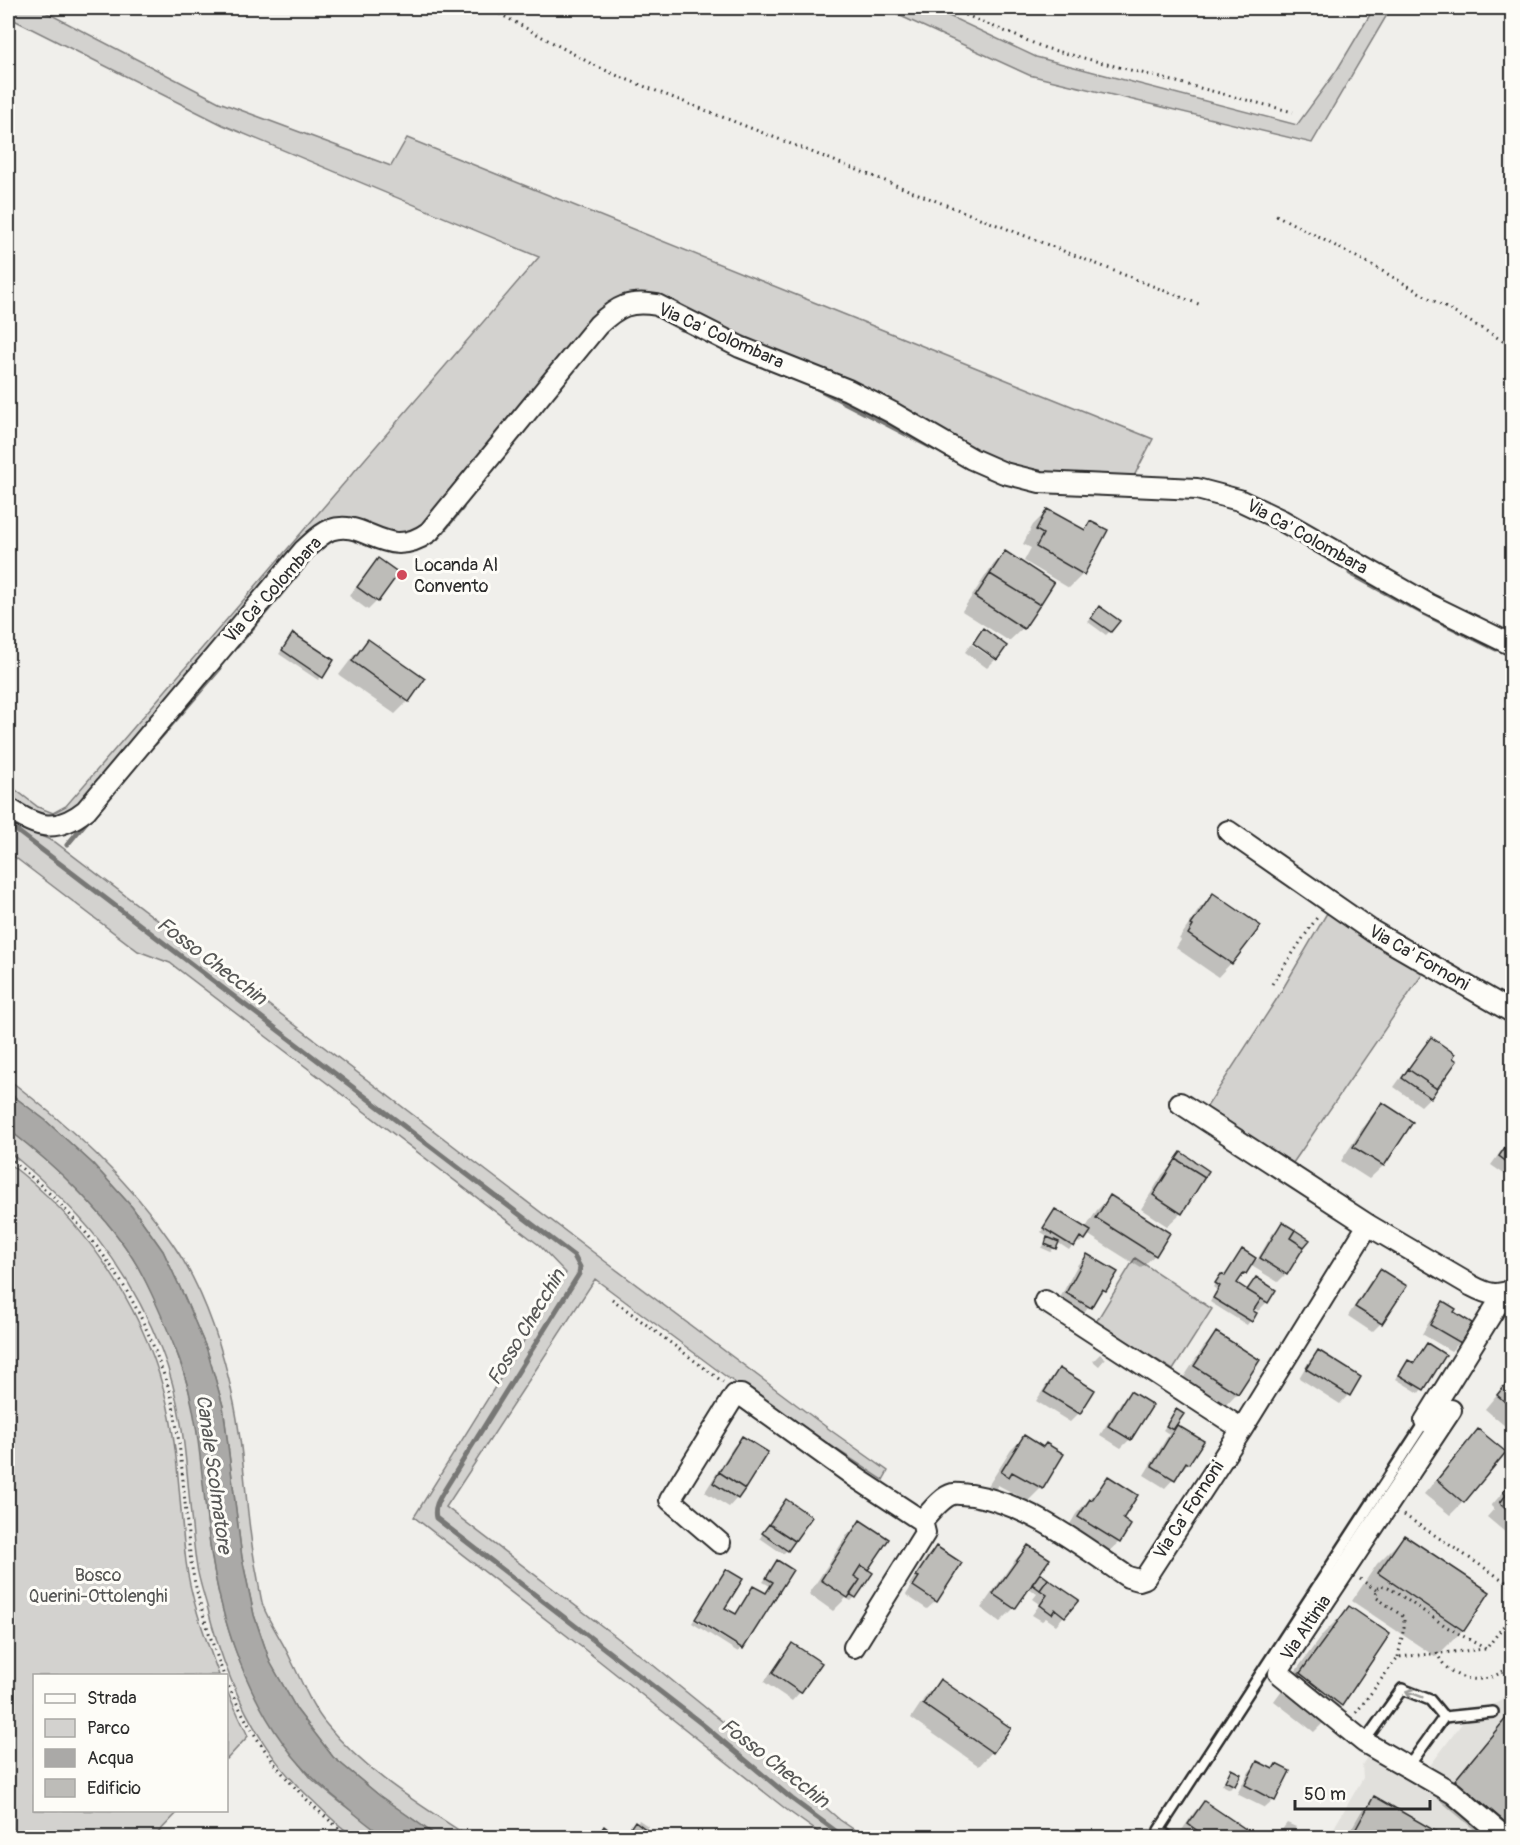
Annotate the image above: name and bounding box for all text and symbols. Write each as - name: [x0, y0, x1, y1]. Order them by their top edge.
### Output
- street label: Via Ca' Colombara: [654, 298, 788, 374]
- street label: Via Ca' Colombara: [1242, 494, 1372, 580]
- street label: Via Ca' Colombara: [219, 532, 327, 648]
- place label: Locanda Al Convento: [414, 554, 498, 598]
- marker: Locanda Al Convento: [395, 568, 409, 582]
- water label: Fosso Checchin: [152, 912, 273, 1011]
- street label: Via Ca' Fornoni: [1364, 920, 1474, 996]
- water label: Fosso Checchin: [482, 1263, 571, 1390]
- water label: Canale Scolmatore: [191, 1393, 238, 1557]
- street label: Via Ca' Fornoni: [1149, 1456, 1229, 1564]
- park label: Bosco Querini-Ottolenghi: [28, 1564, 168, 1608]
- street label: Via Altinia: [1276, 1591, 1336, 1665]
- legend: [33, 1674, 228, 1812]
- text: Strada: [87, 1687, 137, 1710]
- one-way arrow: [1406, 1688, 1424, 1699]
- water label: Fosso Checchin: [716, 1713, 836, 1814]
- text: Parco: [87, 1717, 130, 1740]
- text: Acqua: [87, 1747, 134, 1770]
- scale bar: [1295, 1773, 1430, 1811]
- text: Edificio: [87, 1777, 141, 1800]
- text: 50 m: [1304, 1783, 1346, 1806]

